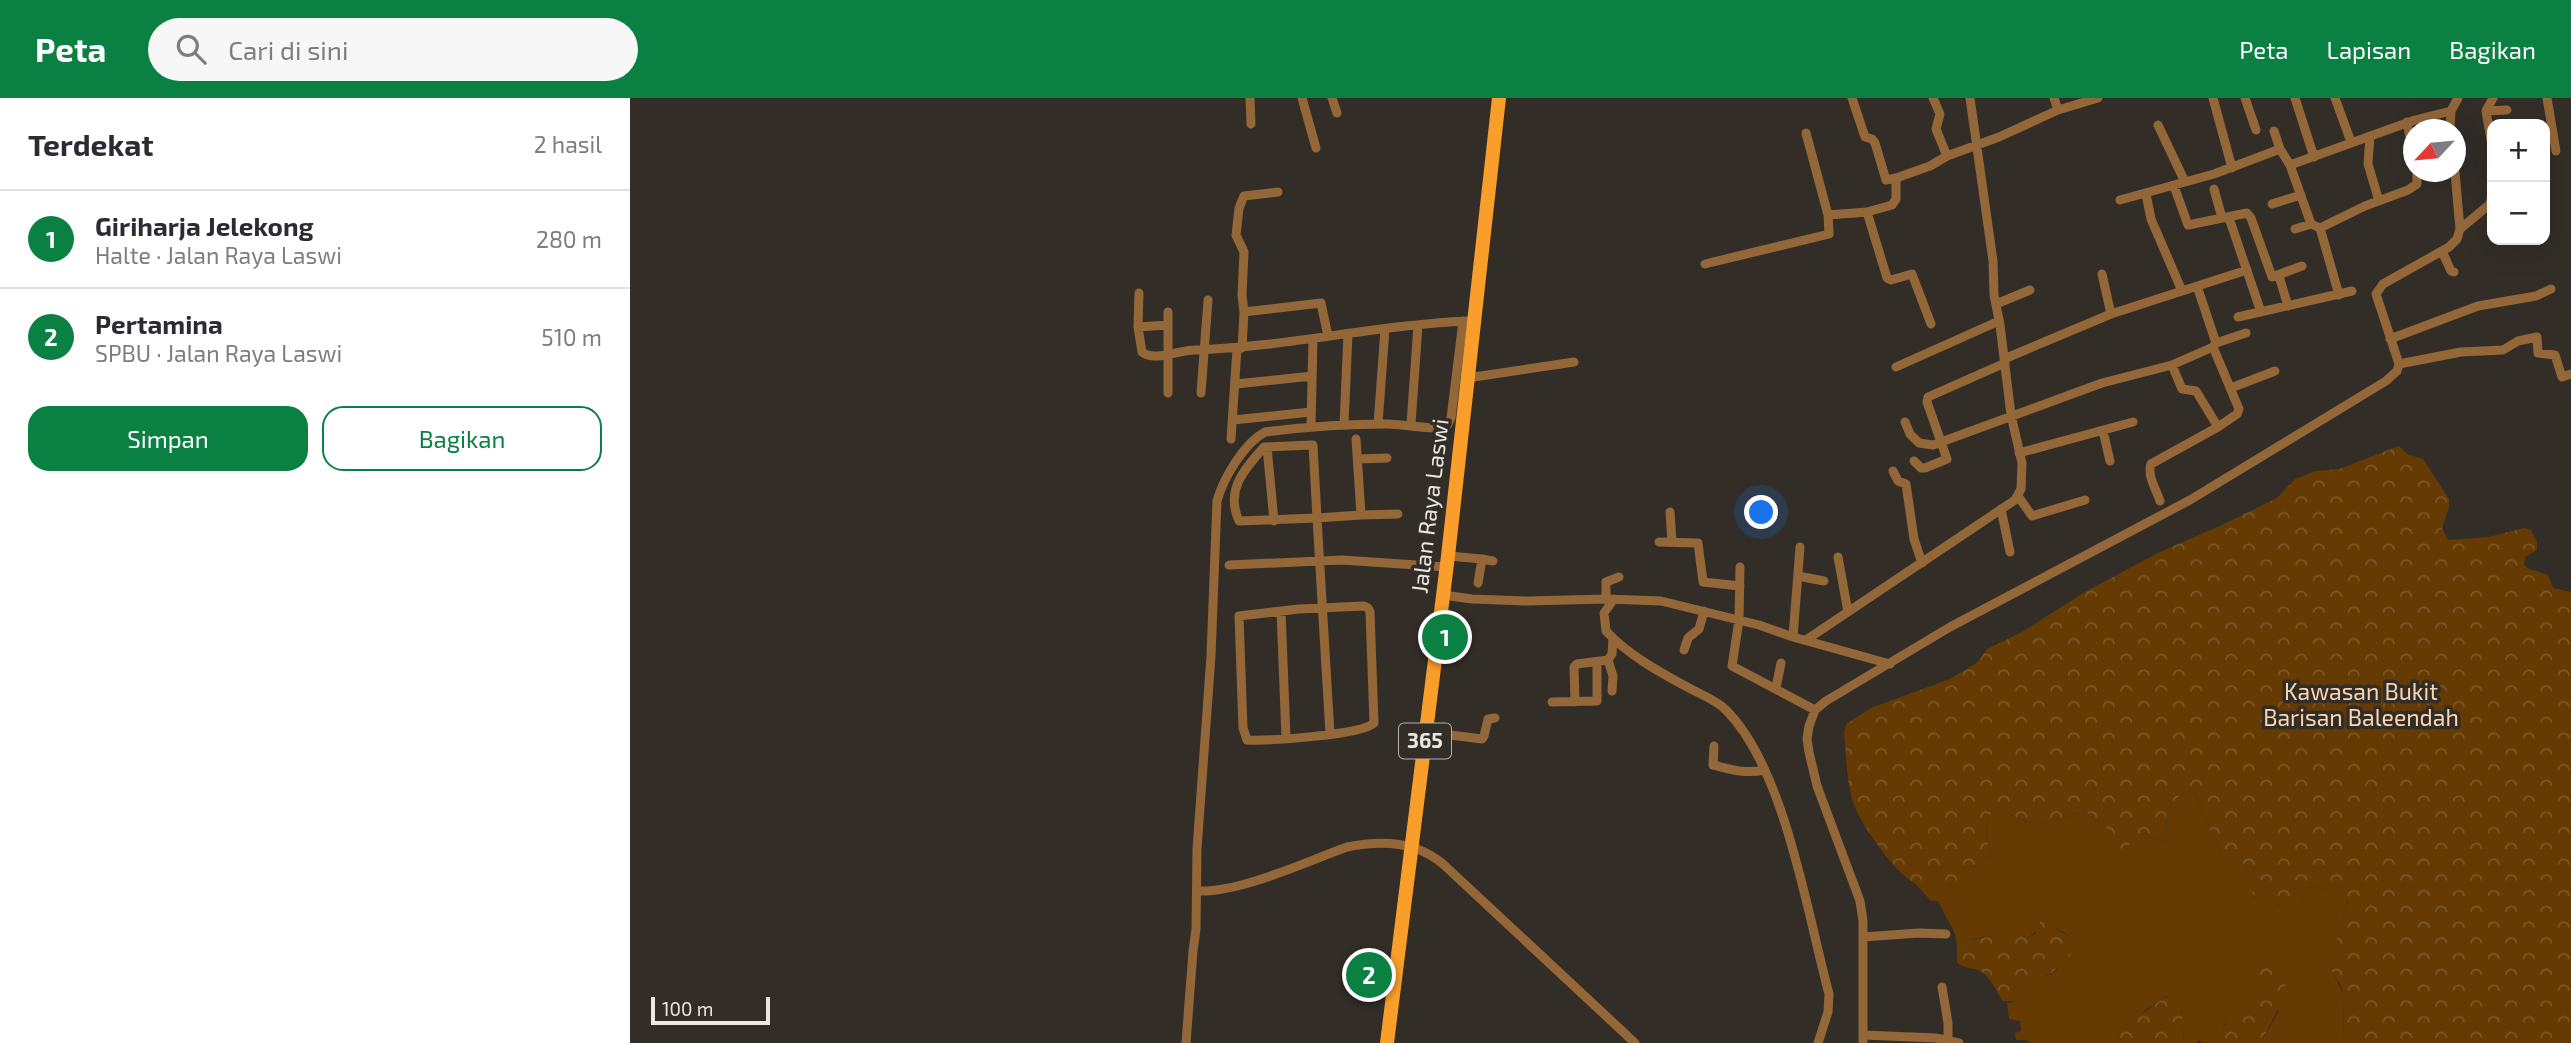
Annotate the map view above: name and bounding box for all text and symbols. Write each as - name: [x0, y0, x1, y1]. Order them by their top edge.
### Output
- search box: [148, 18, 638, 81]
- text: Peta: [35, 29, 106, 69]
- icon: search: [172, 30, 210, 68]
- text: Cari di sini: [228, 34, 348, 65]
- text: Peta: [2239, 35, 2289, 64]
- text: Lapisan: [2327, 35, 2411, 64]
- text: Bagikan: [2449, 35, 2536, 64]
- north arrow: [2403, 119, 2466, 182]
- map controls: [2487, 119, 2550, 245]
- button: +: [2487, 119, 2550, 182]
- text: Terdekat: [28, 126, 154, 162]
- text: 2 hasil: [534, 130, 602, 158]
- button: −: [2487, 182, 2550, 245]
- text: Giriharja Jelekong: [95, 210, 314, 241]
- text: 1: [46, 225, 56, 253]
- text: 280 m: [536, 225, 602, 253]
- text: Halte · Jalan Raya Laswi: [95, 241, 342, 269]
- text: Pertamina: [95, 308, 223, 339]
- text: 2: [44, 323, 58, 351]
- text: 510 m: [541, 323, 602, 351]
- text: SPBU · Jalan Raya Laswi: [95, 339, 342, 367]
- button: Simpan: [28, 406, 308, 471]
- button: Bagikan: [322, 406, 602, 471]
- street label: Jalan Raya Laswi: [1404, 417, 1454, 595]
- your location: [1744, 495, 1778, 529]
- pin: 1: [1422, 611, 1468, 663]
- park label: Kawasan Bukit Barisan Baleendah: [2263, 677, 2459, 731]
- road number: 365: [1399, 724, 1451, 758]
- pin: 2: [1346, 949, 1392, 1001]
- scale bar: [651, 994, 770, 1026]
- text: 100 m: [662, 997, 713, 1020]

